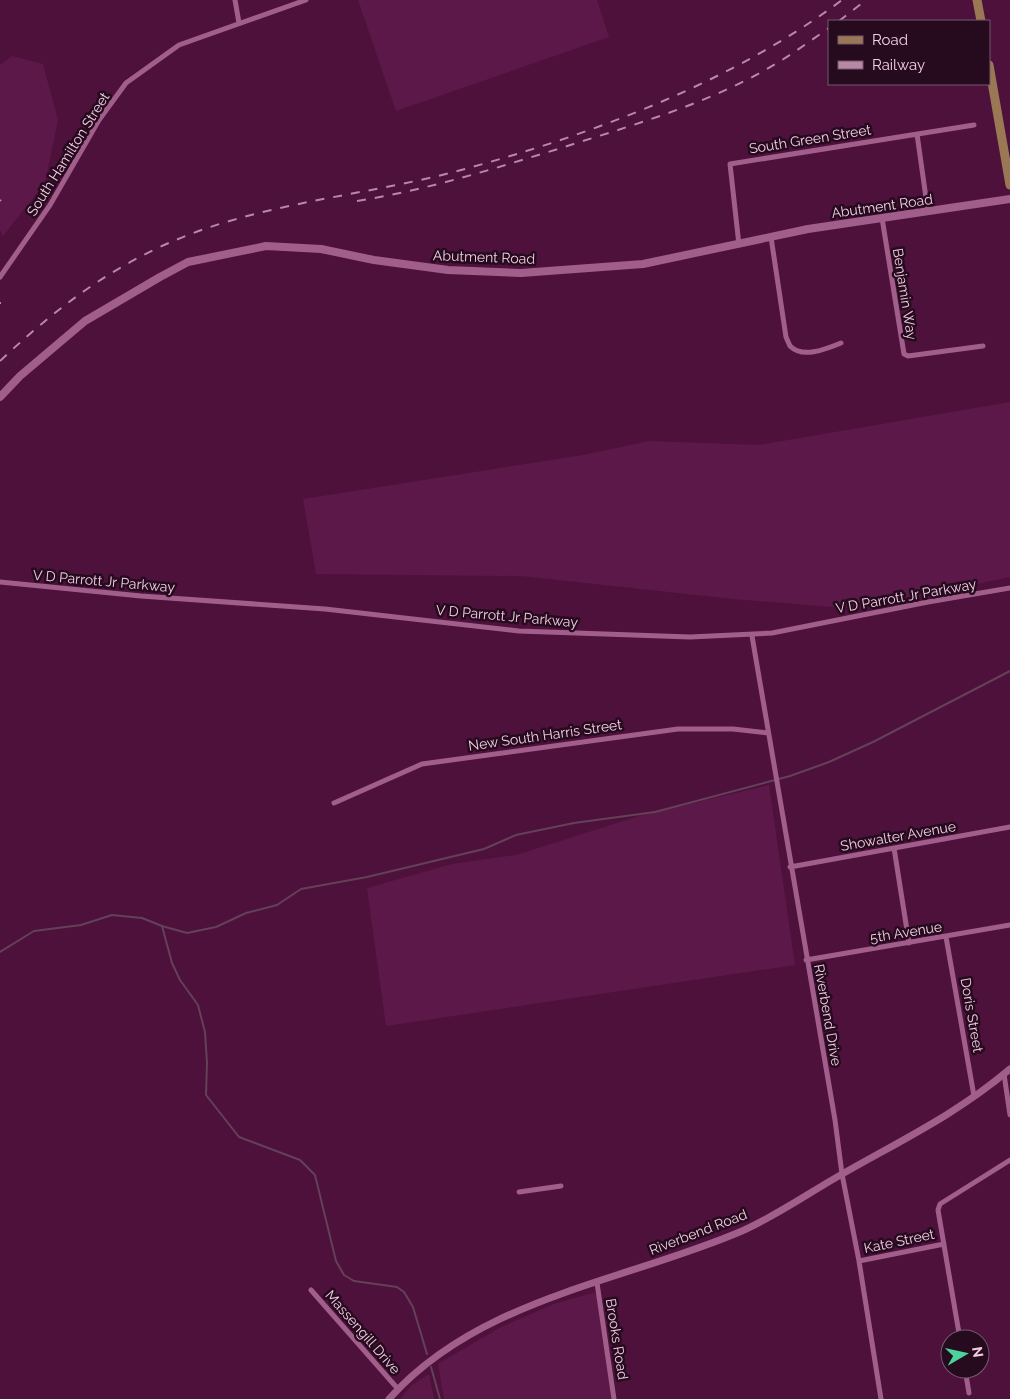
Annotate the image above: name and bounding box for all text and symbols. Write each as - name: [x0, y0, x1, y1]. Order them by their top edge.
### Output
- legend: [828, 20, 990, 85]
- text: Road: [872, 31, 908, 49]
- text: Railway: [872, 56, 925, 74]
- street label: South Hamilton Street: [23, 89, 113, 219]
- street label: South Green Street: [748, 121, 872, 157]
- street label: Abutment Road: [830, 191, 934, 221]
- street label: Abutment Road: [433, 247, 535, 267]
- street label: Benjamin Way: [890, 247, 920, 341]
- street label: V D Parrott Jr Parkway: [32, 567, 176, 595]
- street label: V D Parrott Jr Parkway: [834, 576, 978, 616]
- street label: V D Parrott Jr Parkway: [435, 602, 579, 630]
- street label: New South Harris Street: [467, 716, 623, 754]
- street label: Showalter Avenue: [839, 818, 957, 854]
- street label: 5th Avenue: [869, 918, 943, 946]
- street label: Riverbend Drive: [811, 963, 845, 1067]
- street label: Doris Street: [958, 976, 986, 1054]
- street label: Riverbend Road: [647, 1206, 749, 1258]
- street label: Kate Street: [862, 1226, 936, 1256]
- street label: Massengill Drive: [322, 1287, 404, 1377]
- street label: Brooks Road: [603, 1297, 631, 1381]
- north arrow: [940, 1329, 990, 1379]
- text: N: [969, 1345, 987, 1358]

